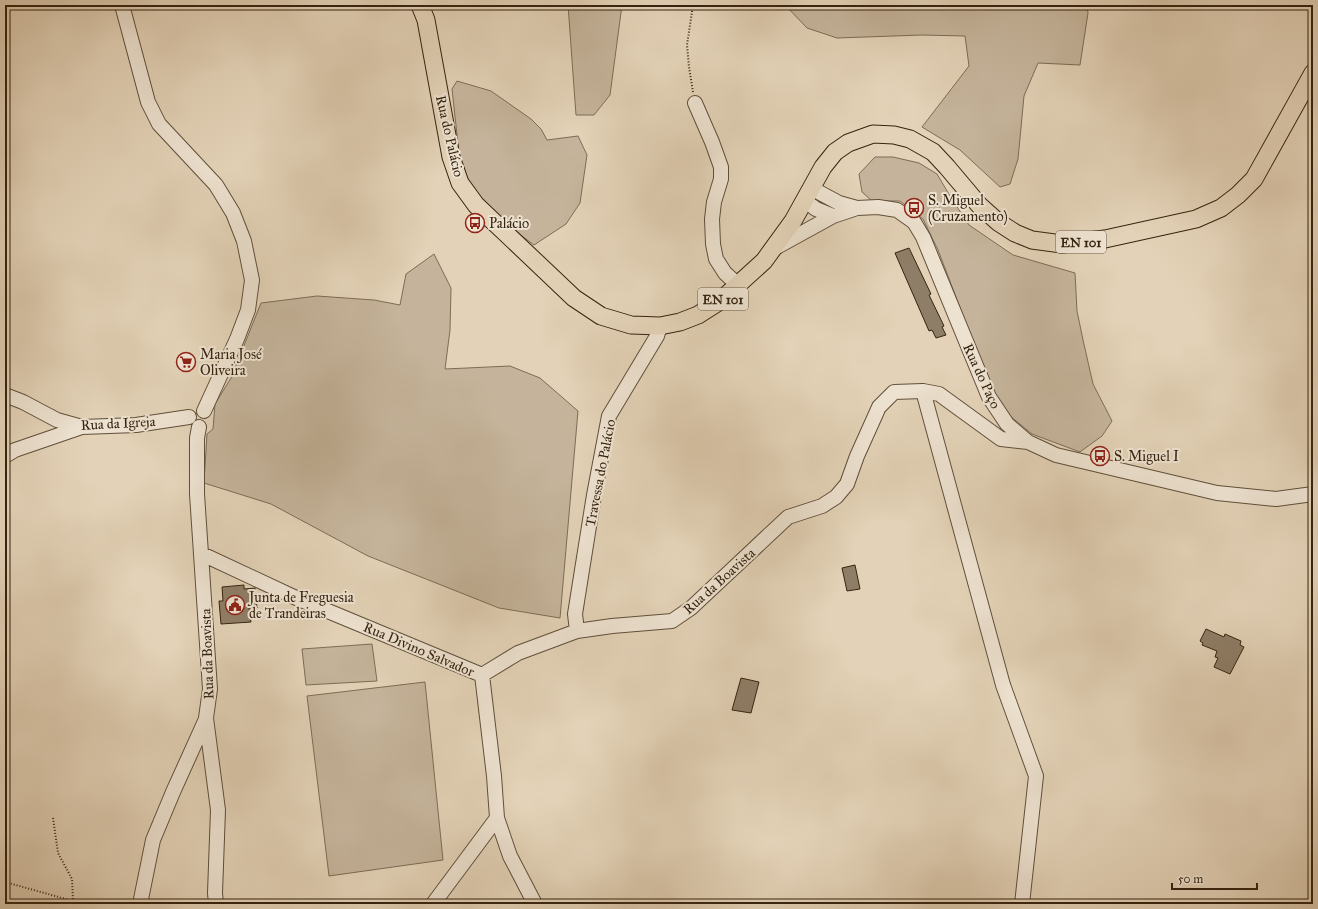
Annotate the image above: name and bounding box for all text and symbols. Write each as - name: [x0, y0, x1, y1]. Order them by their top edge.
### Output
- street label: Rua do Palácio: [432, 93, 467, 179]
- place label: S. Miguel (Cruzamento): [928, 192, 1008, 226]
- bus stop icon: S. Miguel (Cruzamento): [903, 197, 925, 219]
- bus stop icon: Palácio: [464, 212, 486, 234]
- place label: Palácio: [489, 215, 529, 232]
- road number: EN 101: [1056, 231, 1106, 253]
- road number: EN 101: [698, 288, 748, 310]
- street label: Rua do Paço: [959, 341, 1004, 412]
- place label: Maria José Oliveira: [200, 346, 262, 379]
- supermarket icon: Maria José Oliveira: [175, 351, 197, 373]
- street label: Rua da Igreja: [80, 413, 156, 434]
- street label: Travessa do Palácio: [582, 418, 619, 528]
- bus stop icon: S. Miguel I: [1089, 445, 1111, 467]
- place label: S. Miguel I: [1114, 448, 1179, 465]
- street label: Rua da Boavista: [680, 545, 759, 618]
- place label: Junta de Freguesia de Trandeiras: [247, 589, 354, 622]
- public building icon: Junta de Freguesia de Trandeiras: [224, 594, 246, 616]
- street label: Rua da Boavista: [197, 608, 218, 700]
- street label: Rua Divino Salvador: [361, 618, 477, 681]
- scale bar: [1172, 865, 1257, 891]
- text: 50 m: [1178, 872, 1203, 886]

